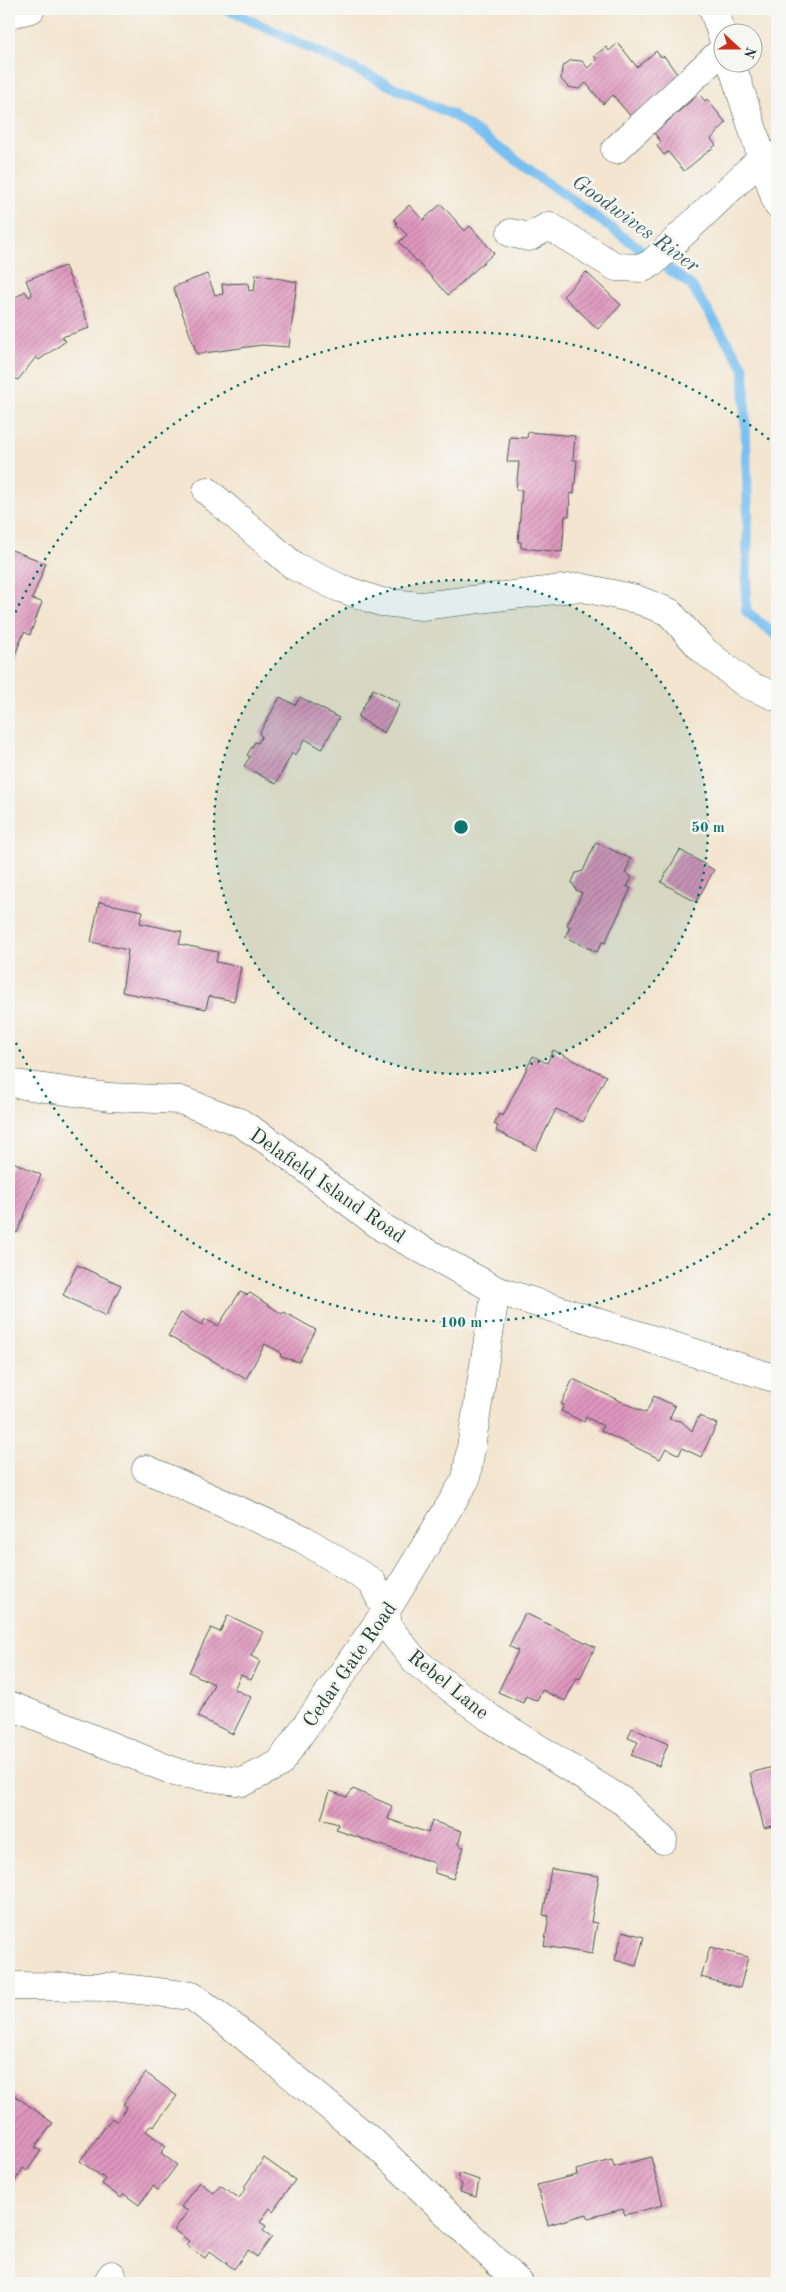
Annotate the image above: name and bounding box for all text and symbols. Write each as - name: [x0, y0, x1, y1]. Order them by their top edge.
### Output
- north arrow: [714, 22, 764, 72]
- text: N: [741, 45, 758, 60]
- water label: Goodwives River: [568, 171, 703, 278]
- centre of rings: [452, 818, 470, 836]
- text: 50 m: [691, 821, 725, 836]
- street label: Delafield Island Road: [246, 1126, 408, 1248]
- text: 100 m: [440, 1316, 482, 1331]
- street label: Cedar Gate Road: [300, 1599, 401, 1731]
- street label: Rebel Lane: [404, 1647, 492, 1724]

